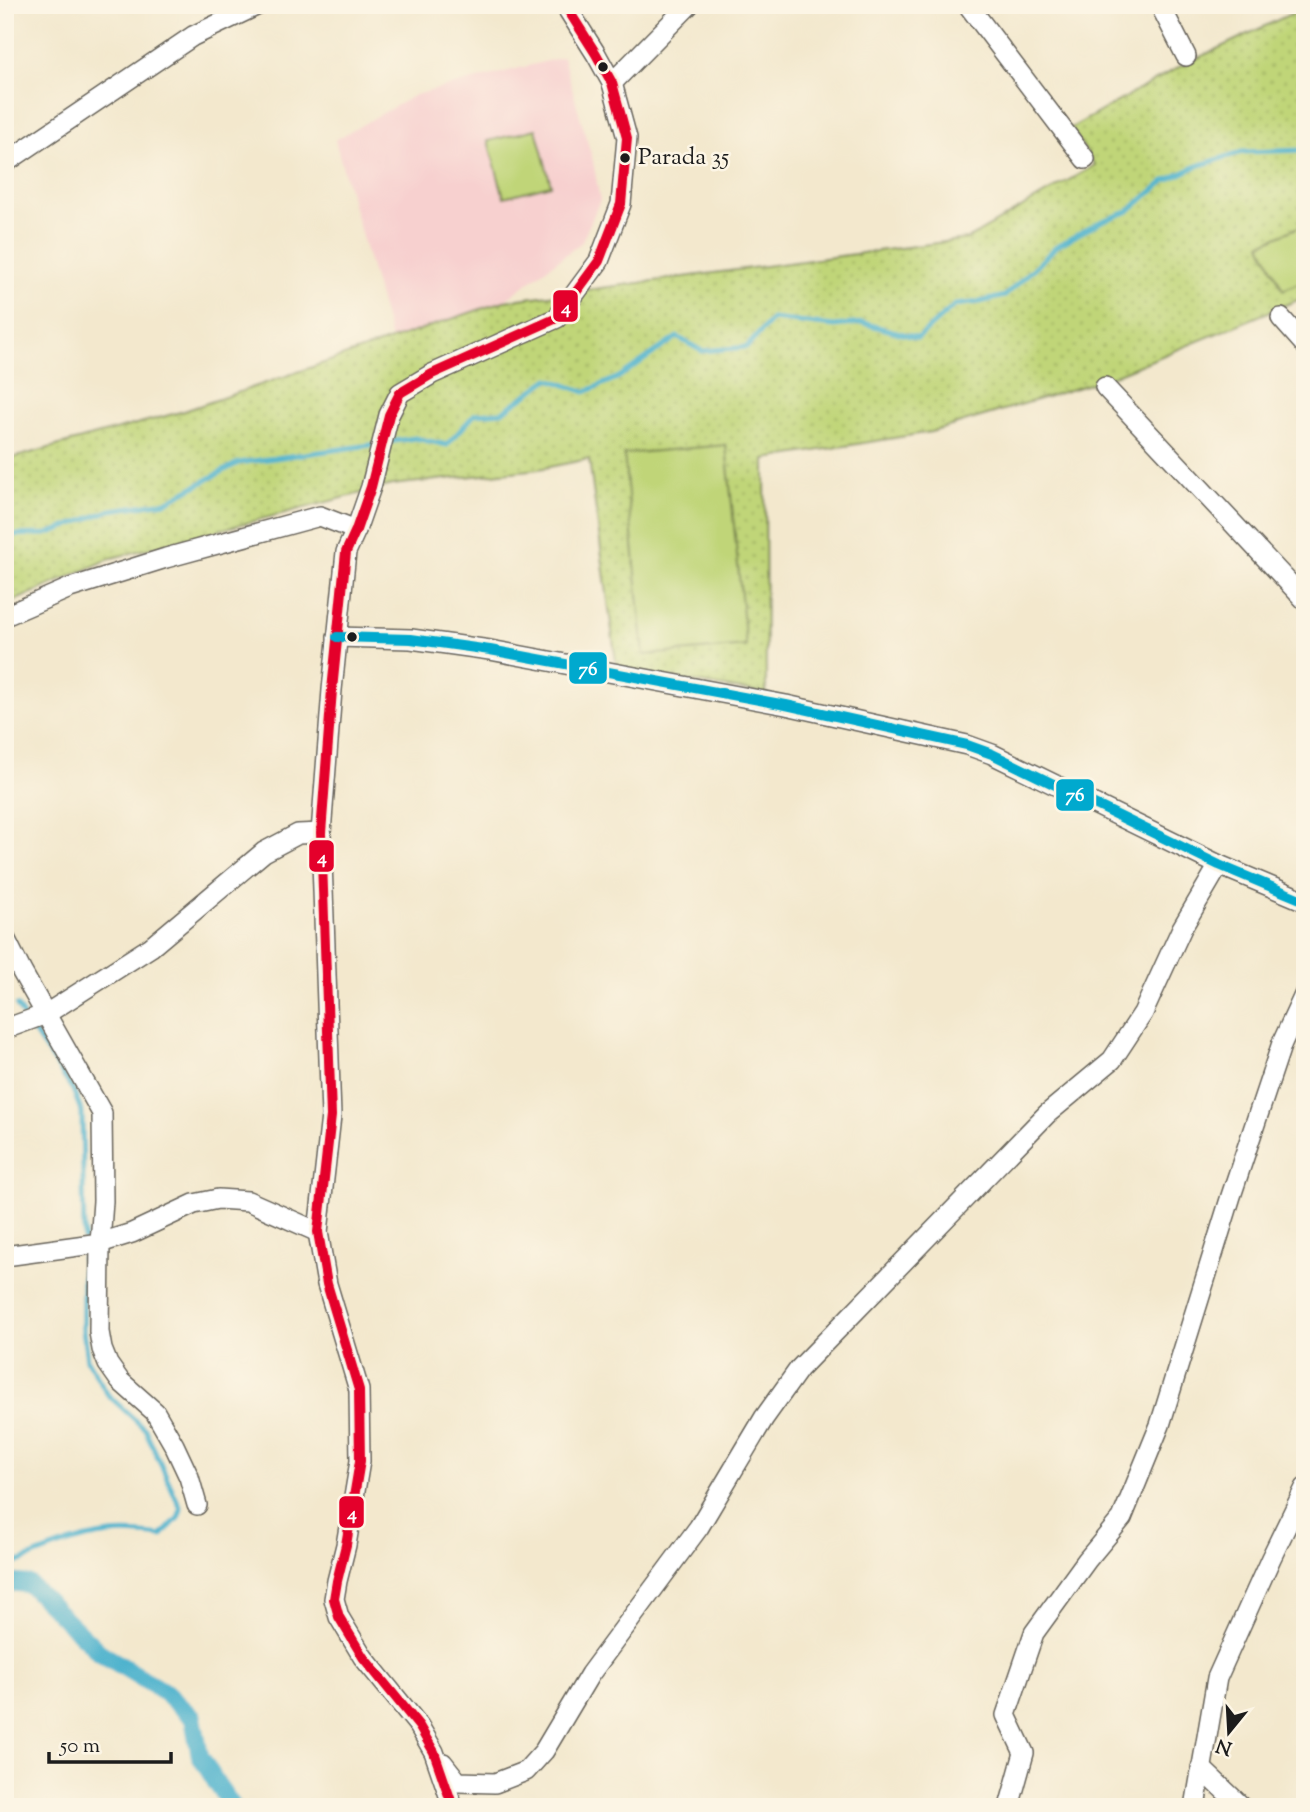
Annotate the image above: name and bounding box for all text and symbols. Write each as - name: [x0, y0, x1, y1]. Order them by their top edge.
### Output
- unlabelled marker: [596, 60, 610, 74]
- place label: Parada 35: [638, 141, 729, 175]
- marker: Parada 35: [618, 151, 632, 165]
- line badge: 4: [552, 289, 579, 323]
- text: 4: [560, 295, 571, 322]
- unlabelled marker: [345, 630, 359, 644]
- line badge: 76: [568, 651, 608, 685]
- text: 76: [579, 657, 597, 684]
- line badge: 76: [1055, 778, 1095, 812]
- text: 76: [1066, 783, 1084, 810]
- line badge: 4: [308, 839, 335, 873]
- text: 4: [316, 845, 327, 872]
- line badge: 4: [338, 1495, 365, 1529]
- text: 4: [346, 1501, 357, 1528]
- north arrow: [1194, 1696, 1264, 1766]
- scale bar: [49, 1721, 172, 1765]
- text: N: [1213, 1731, 1236, 1761]
- text: 50 m: [59, 1732, 100, 1762]

